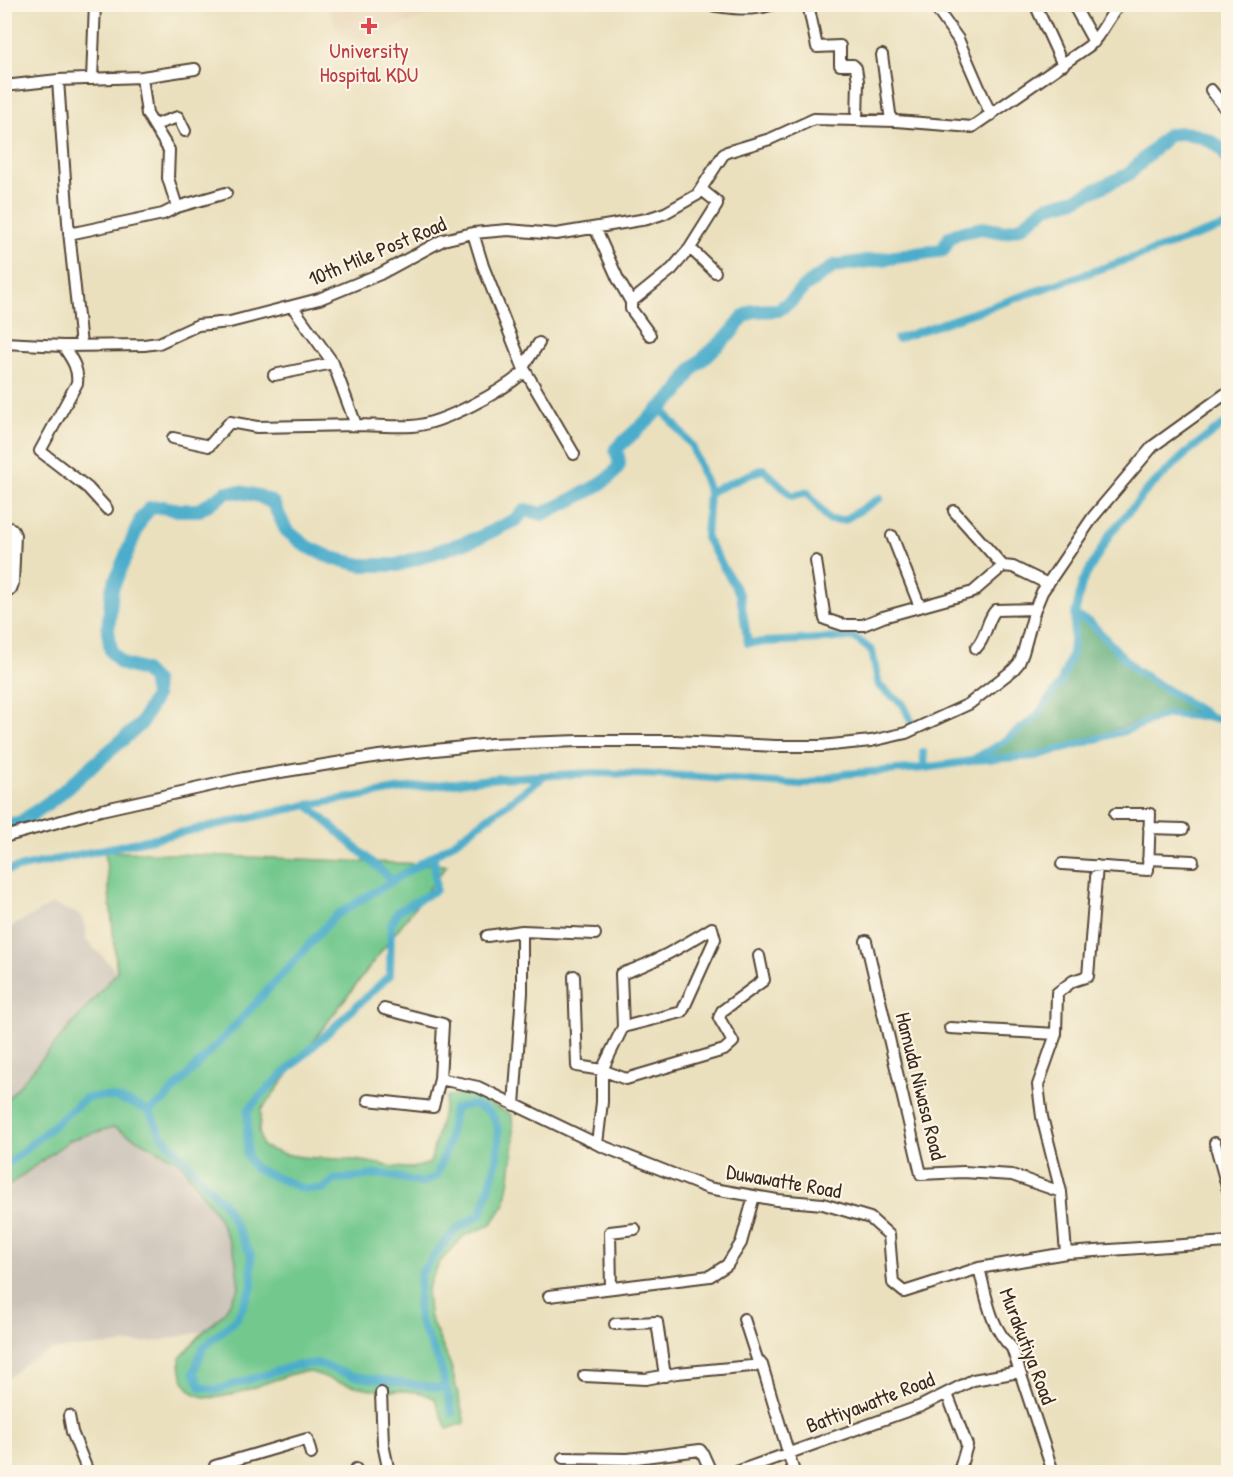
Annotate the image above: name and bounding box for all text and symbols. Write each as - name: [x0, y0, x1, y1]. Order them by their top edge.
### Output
- marker: University Hospital KDU: [360, 17, 378, 35]
- place label: University Hospital KDU: [320, 36, 418, 89]
- street label: 10th Mile Post Road: [304, 209, 450, 293]
- street label: Hamuda Niwasa Road: [889, 1009, 953, 1163]
- street label: Duwawatte Road: [724, 1157, 844, 1205]
- street label: Murakutiya Road: [992, 1284, 1064, 1408]
- street label: Battiyawatte Road: [802, 1364, 938, 1440]

